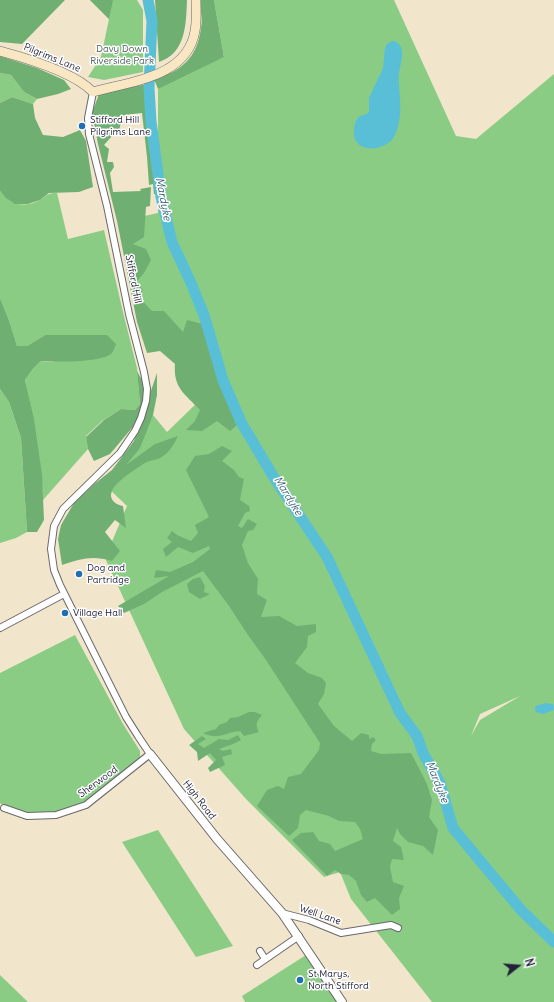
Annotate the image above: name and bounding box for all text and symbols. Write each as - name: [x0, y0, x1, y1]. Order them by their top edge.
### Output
- street label: Pilgrims Lane: [22, 41, 82, 75]
- park label: Davy Down Riverside Park: [90, 43, 154, 66]
- place label: Stifford Hill Pilgrims Lane: [90, 114, 150, 138]
- marker: Stifford Hill Pilgrims Lane: [77, 121, 87, 131]
- water label: Mardyke: [152, 176, 174, 222]
- street label: Stifford Hill: [122, 254, 144, 304]
- water label: Mardyke: [271, 474, 305, 518]
- place label: Dog and Partridge: [87, 562, 129, 586]
- marker: Dog and Partridge: [74, 569, 84, 579]
- place label: Village Hall: [73, 607, 122, 619]
- marker: Village Hall: [60, 608, 70, 618]
- water label: Mardyke: [423, 759, 451, 805]
- street label: Sherwood: [76, 764, 120, 800]
- street label: High Road: [180, 778, 218, 822]
- street label: Well Lane: [298, 902, 342, 928]
- north arrow: [498, 946, 538, 986]
- text: N: [522, 957, 537, 968]
- place label: St Marys, North Stifford: [308, 968, 369, 992]
- marker: St Marys, North Stifford: [295, 975, 305, 985]

